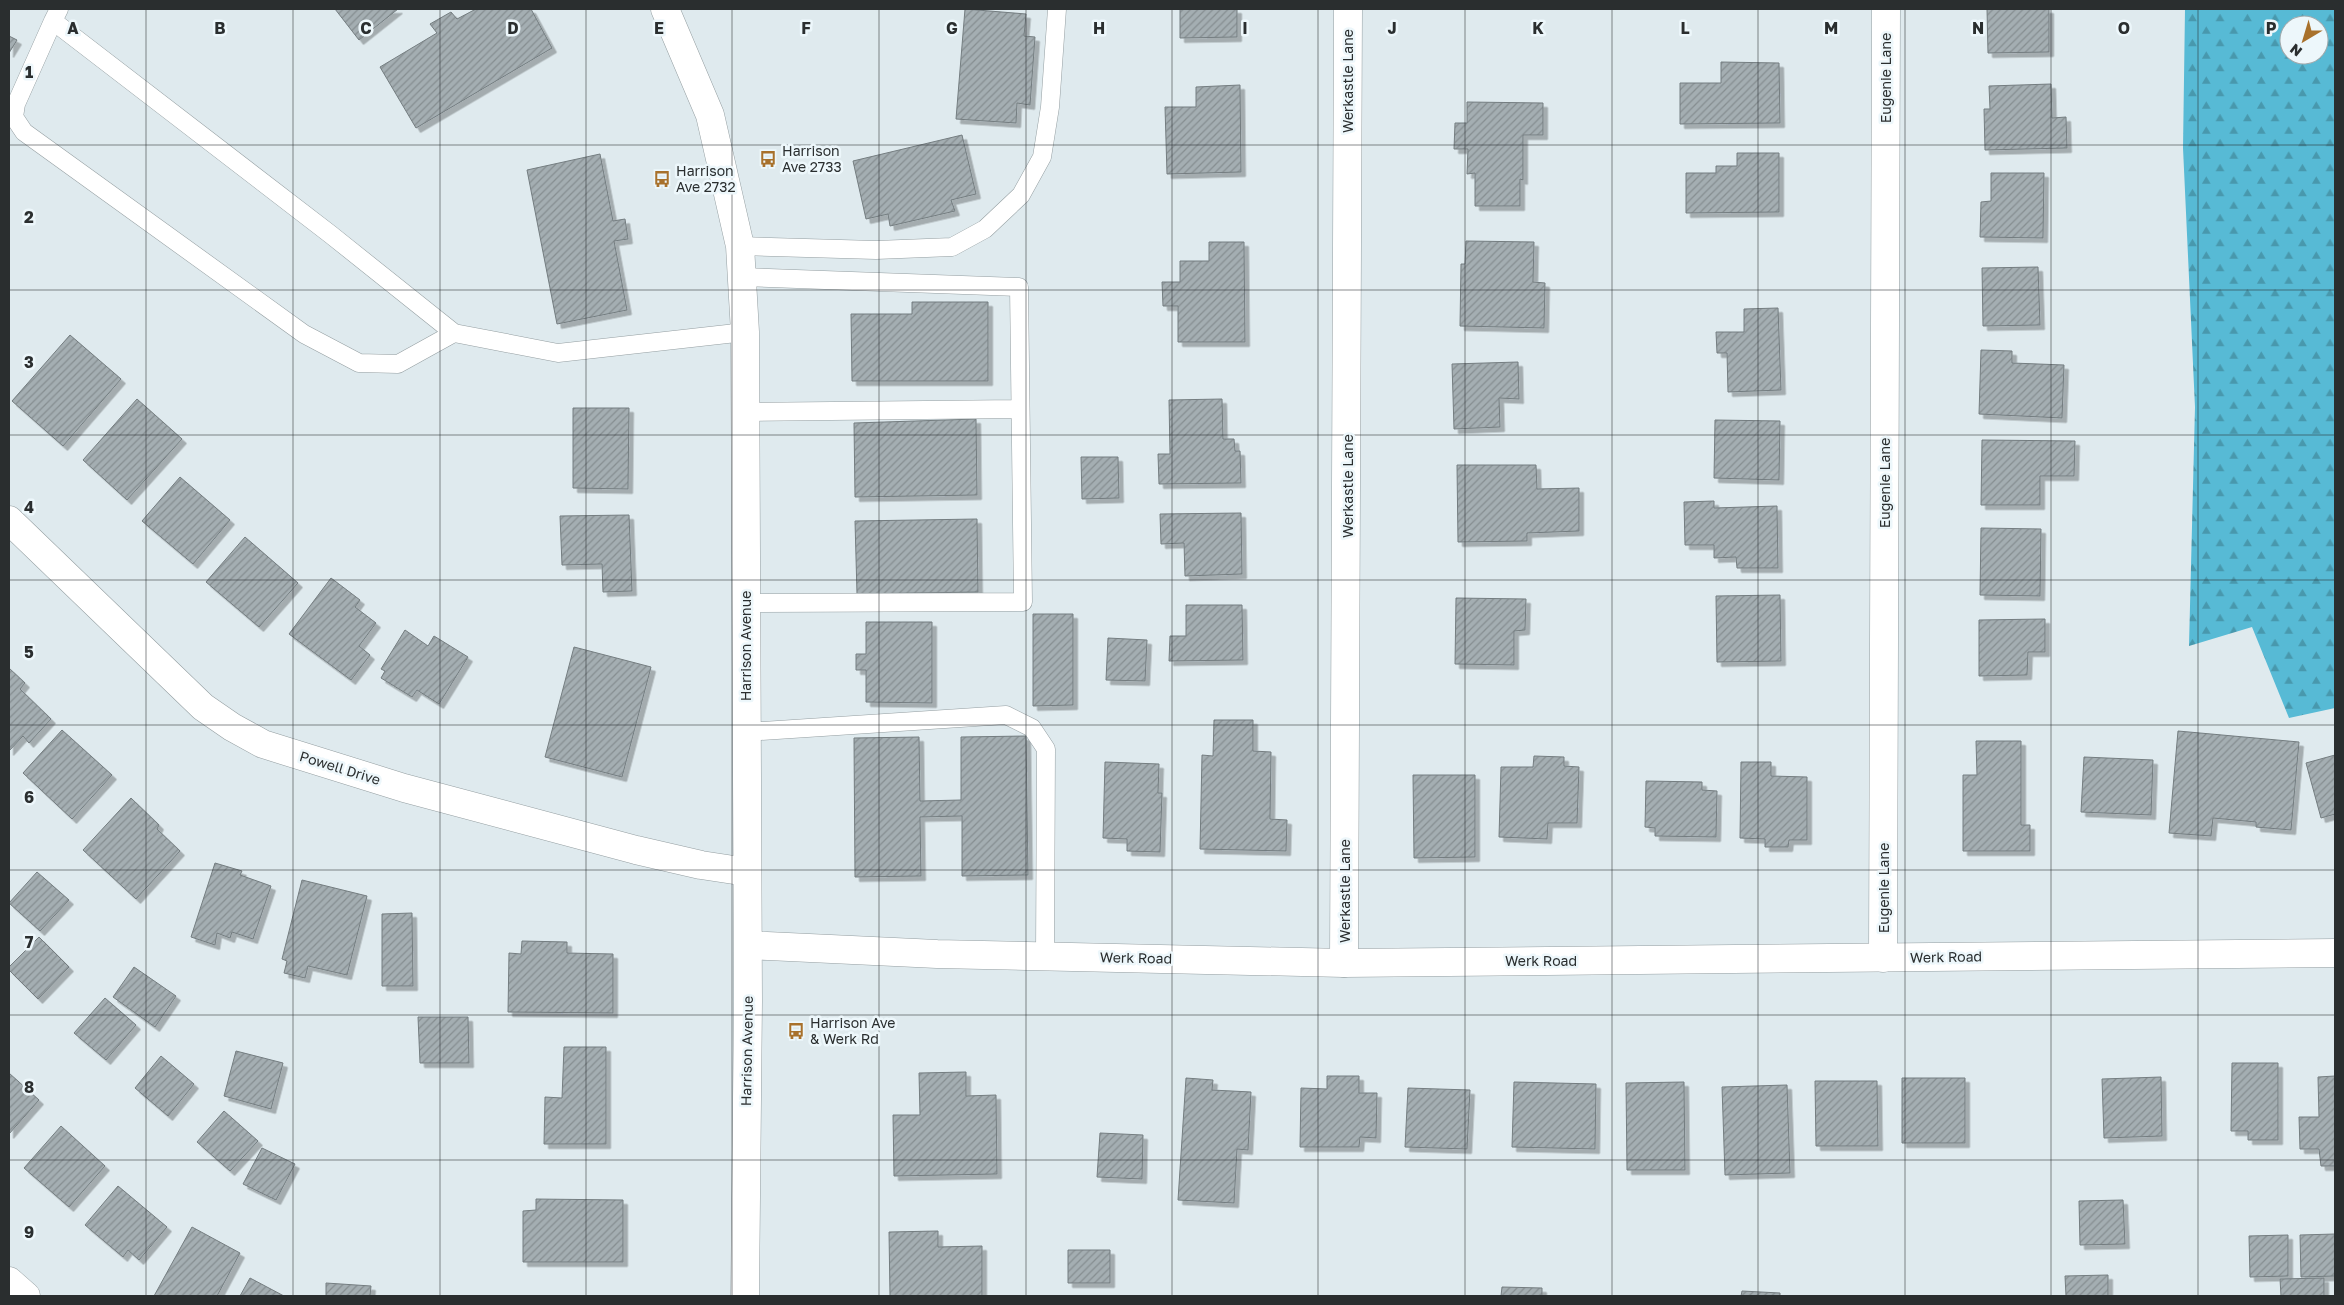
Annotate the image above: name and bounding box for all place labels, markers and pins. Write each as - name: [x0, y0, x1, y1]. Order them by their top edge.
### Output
- place label: Harrison Ave 2733: [782, 142, 842, 175]
- bus stop icon: Harrison Ave 2733: [758, 149, 778, 169]
- place label: Harrison Ave 2732: [676, 162, 736, 195]
- bus stop icon: Harrison Ave 2732: [652, 169, 672, 189]
- place label: Harrison Ave & Werk Rd: [810, 1014, 895, 1047]
- bus stop icon: Harrison Ave & Werk Rd: [786, 1021, 806, 1041]

